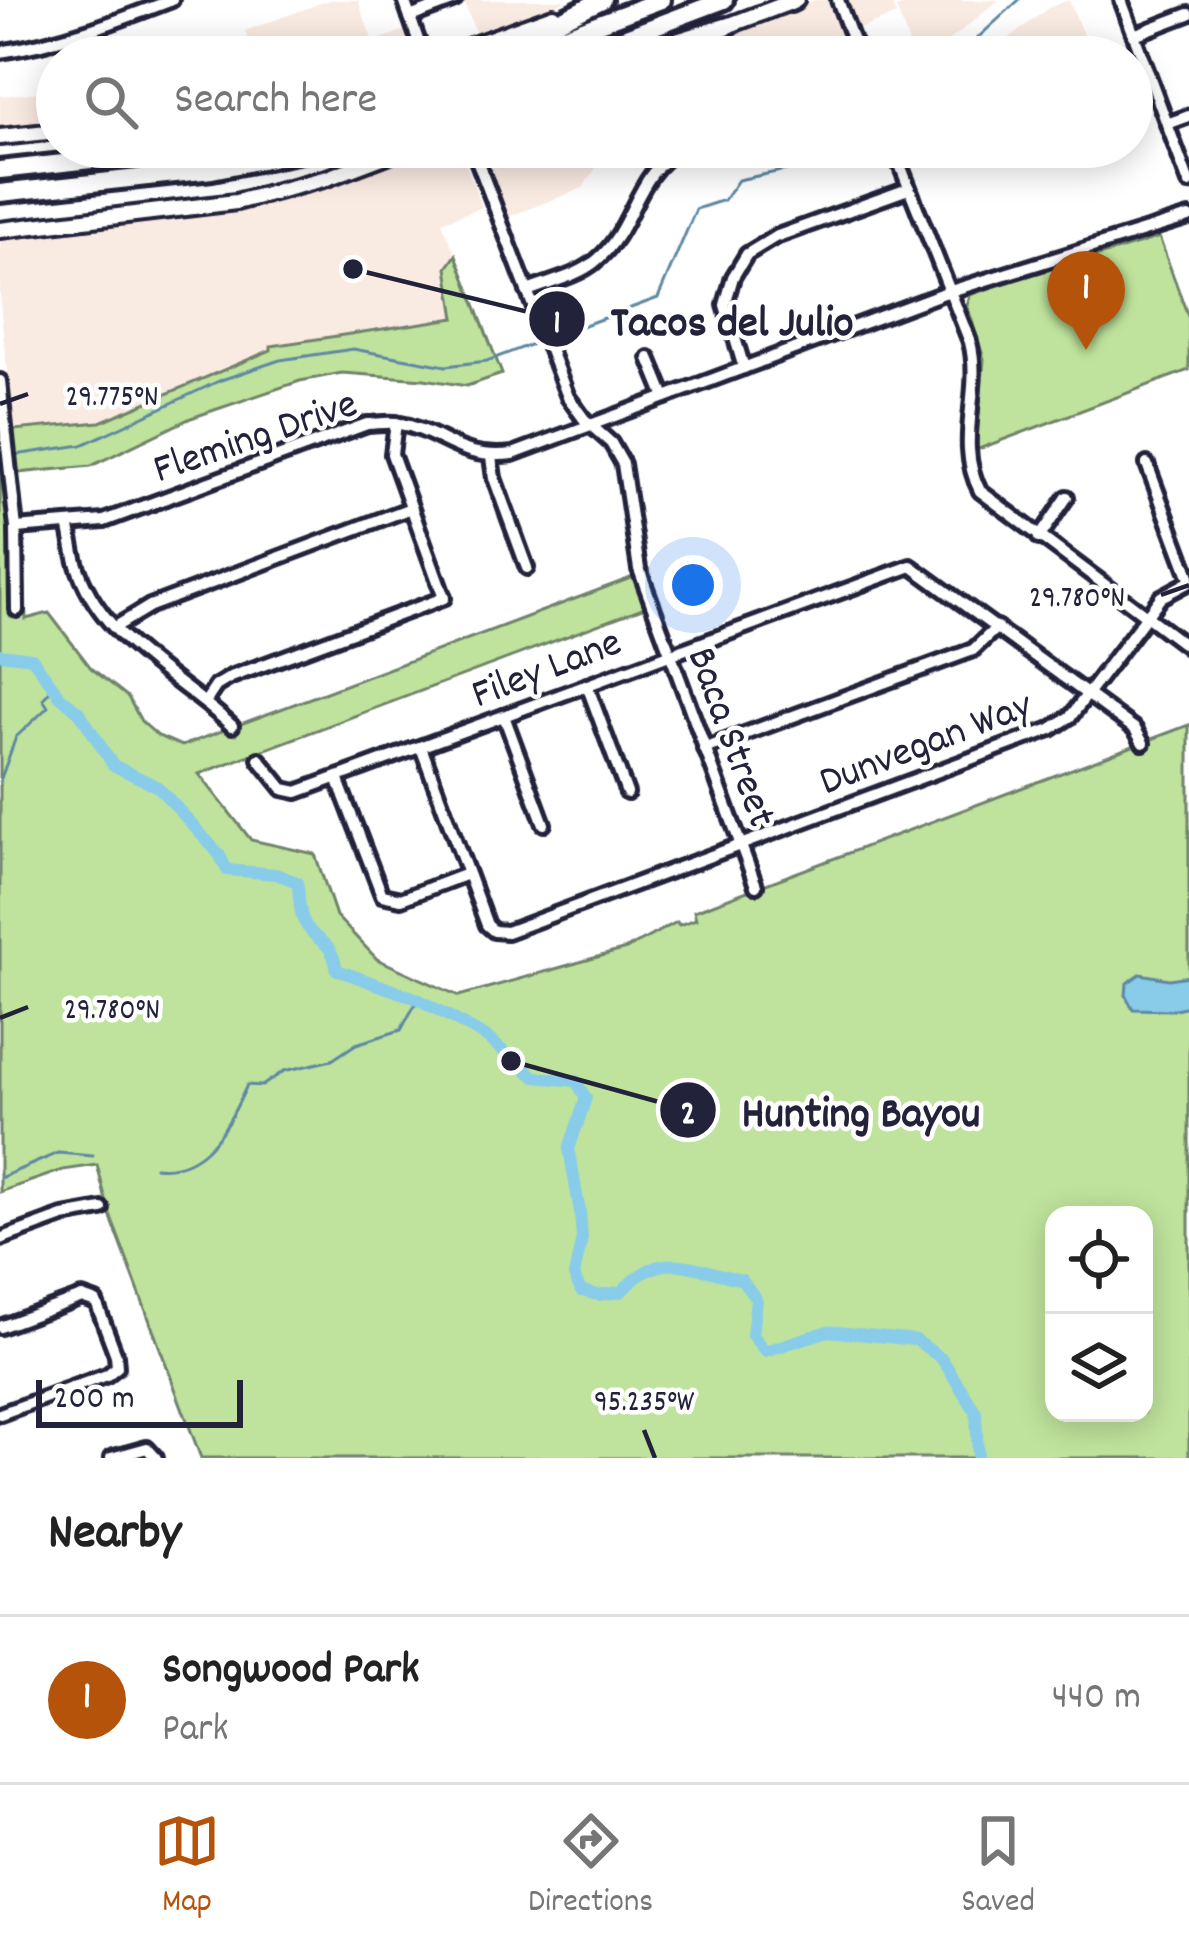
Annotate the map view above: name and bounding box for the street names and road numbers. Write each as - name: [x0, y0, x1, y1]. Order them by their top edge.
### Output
- street label: Fleming Drive: [146, 377, 366, 503]
- street label: Filey Lane: [464, 616, 631, 728]
- street label: Baca Street: [668, 640, 789, 837]
- street label: Dunvegan Way: [812, 678, 1042, 815]

